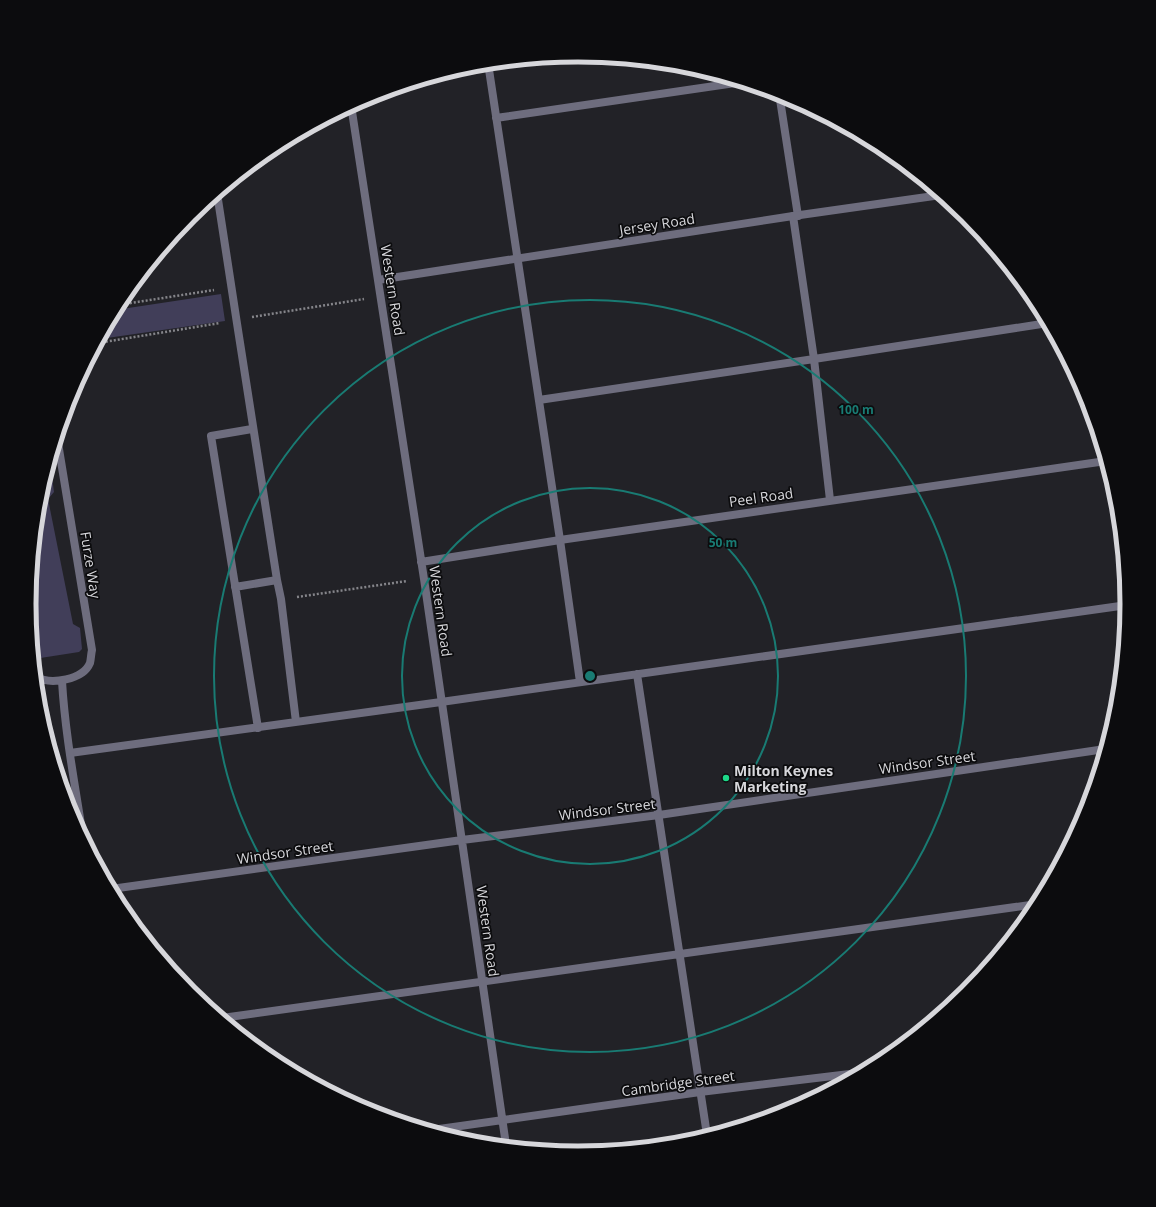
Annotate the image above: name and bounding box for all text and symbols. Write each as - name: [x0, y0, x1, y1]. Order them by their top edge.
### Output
- street label: Jersey Road: [616, 209, 696, 240]
- street label: Western Road: [376, 243, 410, 337]
- text: 100 m: [838, 401, 874, 418]
- street label: Peel Road: [728, 483, 794, 511]
- street label: Furze Way: [76, 530, 106, 601]
- text: 50 m: [709, 534, 737, 551]
- street label: Western Road: [425, 564, 457, 658]
- centre of rings: [583, 669, 597, 683]
- street label: Windsor Street: [878, 746, 976, 778]
- place label: Milton Keynes Marketing: [734, 761, 833, 796]
- marker: Milton Keynes Marketing: [721, 773, 731, 783]
- street label: Windsor Street: [558, 794, 656, 824]
- street label: Windsor Street: [236, 836, 334, 868]
- street label: Western Road: [472, 884, 504, 978]
- street label: Cambridge Street: [620, 1066, 736, 1100]

